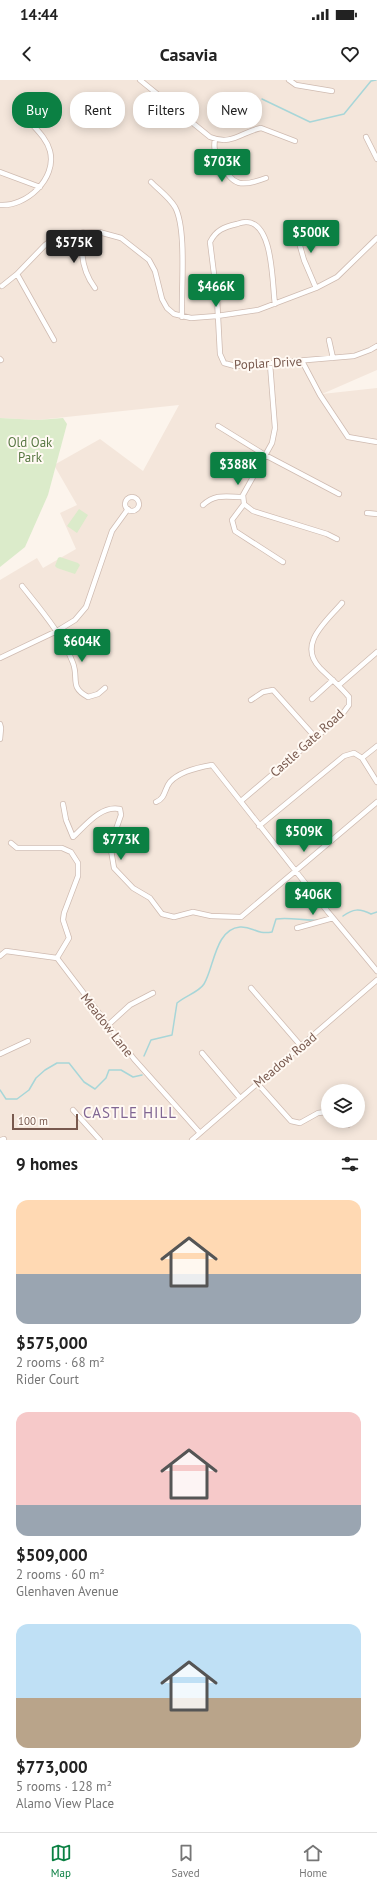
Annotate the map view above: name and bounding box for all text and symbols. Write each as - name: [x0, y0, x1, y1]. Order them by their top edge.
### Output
- text: 14:44: [20, 5, 58, 24]
- icon: back: [16, 43, 38, 65]
- text: Casavia: [160, 43, 217, 66]
- icon: heart: [339, 43, 361, 65]
- chip: Buy: [12, 92, 62, 128]
- chip: Rent: [70, 92, 125, 128]
- chip: Filters: [133, 92, 199, 128]
- chip: New: [207, 92, 262, 128]
- pin: $703K: [194, 149, 250, 183]
- text: $703K: [203, 153, 241, 170]
- pin: $500K: [283, 220, 339, 254]
- text: $500K: [292, 224, 330, 241]
- pin: $575K: [46, 230, 102, 264]
- text: $575K: [55, 234, 93, 251]
- pin: $466K: [188, 274, 244, 308]
- text: $466K: [197, 278, 235, 295]
- street label: Poplar Drive: [234, 353, 302, 373]
- park label: Old Oak Park: [8, 434, 53, 466]
- pin: $388K: [210, 452, 266, 486]
- text: $388K: [219, 456, 257, 473]
- pin: $604K: [54, 629, 110, 663]
- text: $604K: [63, 633, 101, 650]
- street label: Castle Gate Road: [267, 705, 347, 781]
- pin: $509K: [276, 819, 332, 853]
- text: $509K: [285, 823, 323, 840]
- pin: $773K: [93, 827, 149, 861]
- text: $773K: [102, 831, 140, 848]
- pin: $406K: [285, 882, 341, 916]
- text: $406K: [294, 886, 332, 903]
- street label: Meadow Lane: [77, 990, 137, 1060]
- street label: Meadow Road: [250, 1029, 320, 1091]
- map controls: [321, 1084, 365, 1128]
- button: layers: [321, 1084, 365, 1128]
- district label: CASTLE HILL: [83, 1103, 177, 1122]
- scale bar: [12, 1112, 78, 1131]
- text: 100 m: [18, 1114, 48, 1128]
- text: 9 homes: [16, 1153, 78, 1175]
- icon: filters: [339, 1153, 361, 1175]
- icon: home: [153, 1226, 225, 1298]
- text: $575,000: [16, 1332, 88, 1354]
- text: 2 rooms · 68 m²: [16, 1354, 105, 1371]
- text: Rider Court: [16, 1371, 79, 1388]
- icon: home: [153, 1438, 225, 1510]
- text: $509,000: [16, 1544, 88, 1566]
- text: 2 rooms · 60 m²: [16, 1566, 105, 1583]
- text: Glenhaven Avenue: [16, 1583, 119, 1600]
- icon: home: [153, 1650, 225, 1722]
- text: $773,000: [16, 1756, 88, 1778]
- text: 5 rooms · 128 m²: [16, 1778, 112, 1795]
- text: Alamo View Place: [16, 1795, 114, 1812]
- tab: Map: [50, 1842, 72, 1880]
- tab: Saved: [172, 1842, 200, 1880]
- tab: Home: [299, 1842, 327, 1880]

